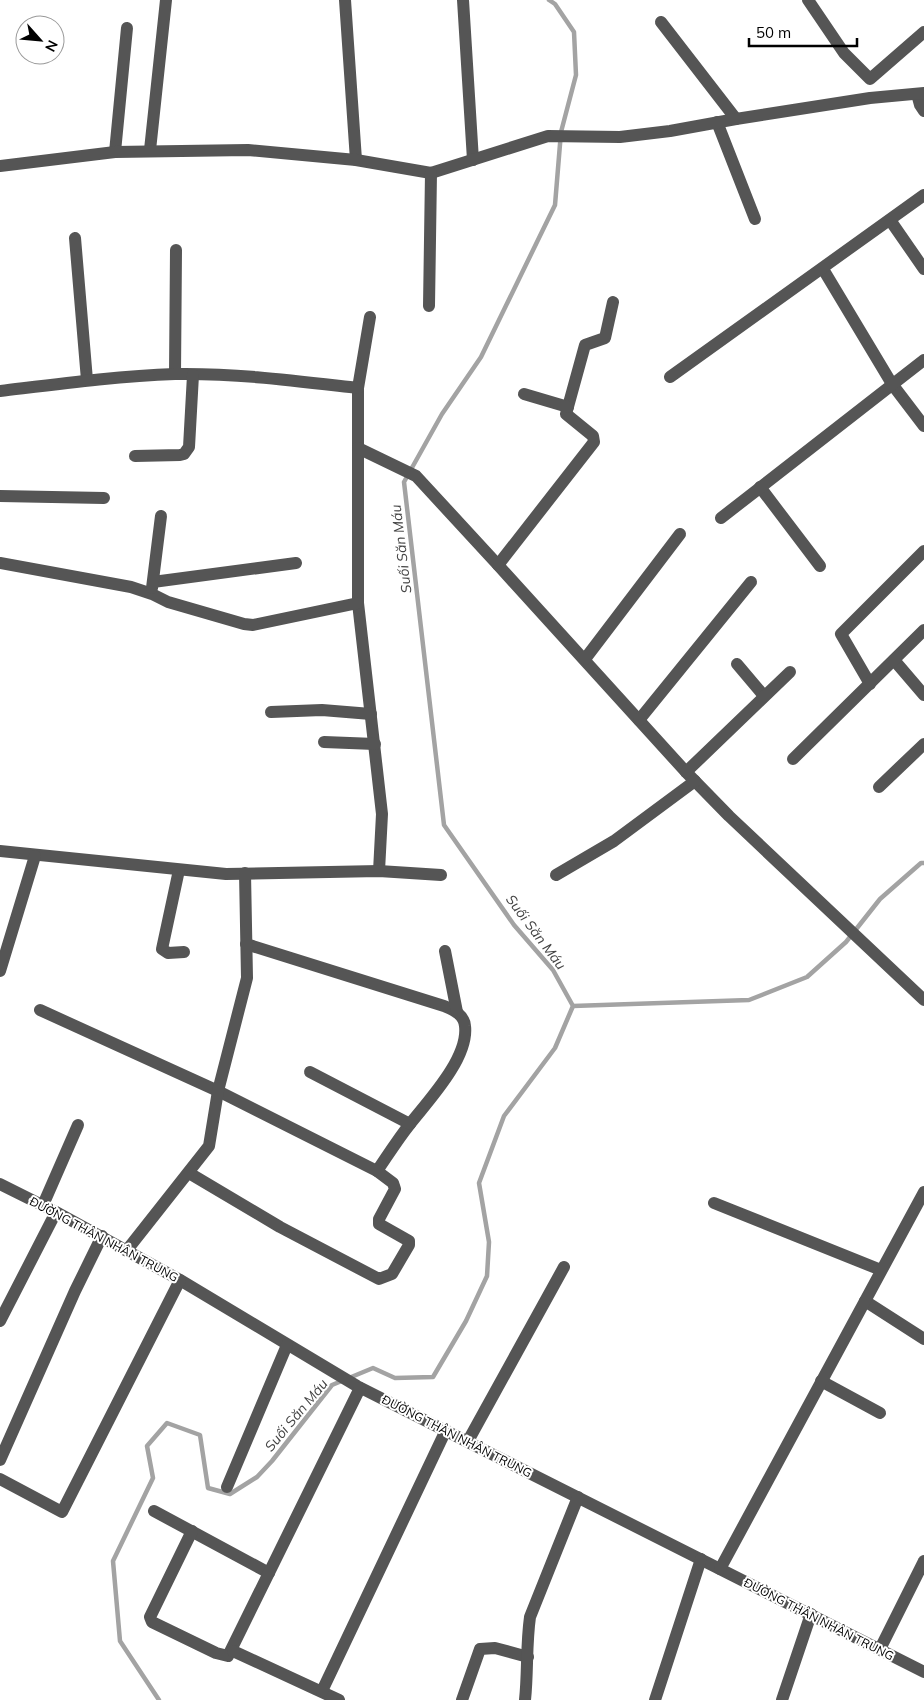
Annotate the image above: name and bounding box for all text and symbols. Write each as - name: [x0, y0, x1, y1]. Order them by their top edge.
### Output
- north arrow: [15, 15, 65, 65]
- scale bar: [749, 15, 856, 47]
- text: 50 m: [756, 23, 791, 42]
- text: N: [41, 37, 62, 55]
- water label: Suối Săn Máu: [387, 504, 415, 594]
- water label: Suối Săn Máu: [502, 891, 570, 973]
- street label: ĐƯỜNG THÂN NHÂN TRUNG: [27, 1193, 181, 1285]
- water label: Suối Săn Máu: [260, 1375, 332, 1455]
- street label: ĐƯỜNG THÂN NHÂN TRUNG: [379, 1392, 535, 1480]
- street label: ĐƯỜNG THÂN NHÂN TRUNG: [741, 1575, 897, 1663]

